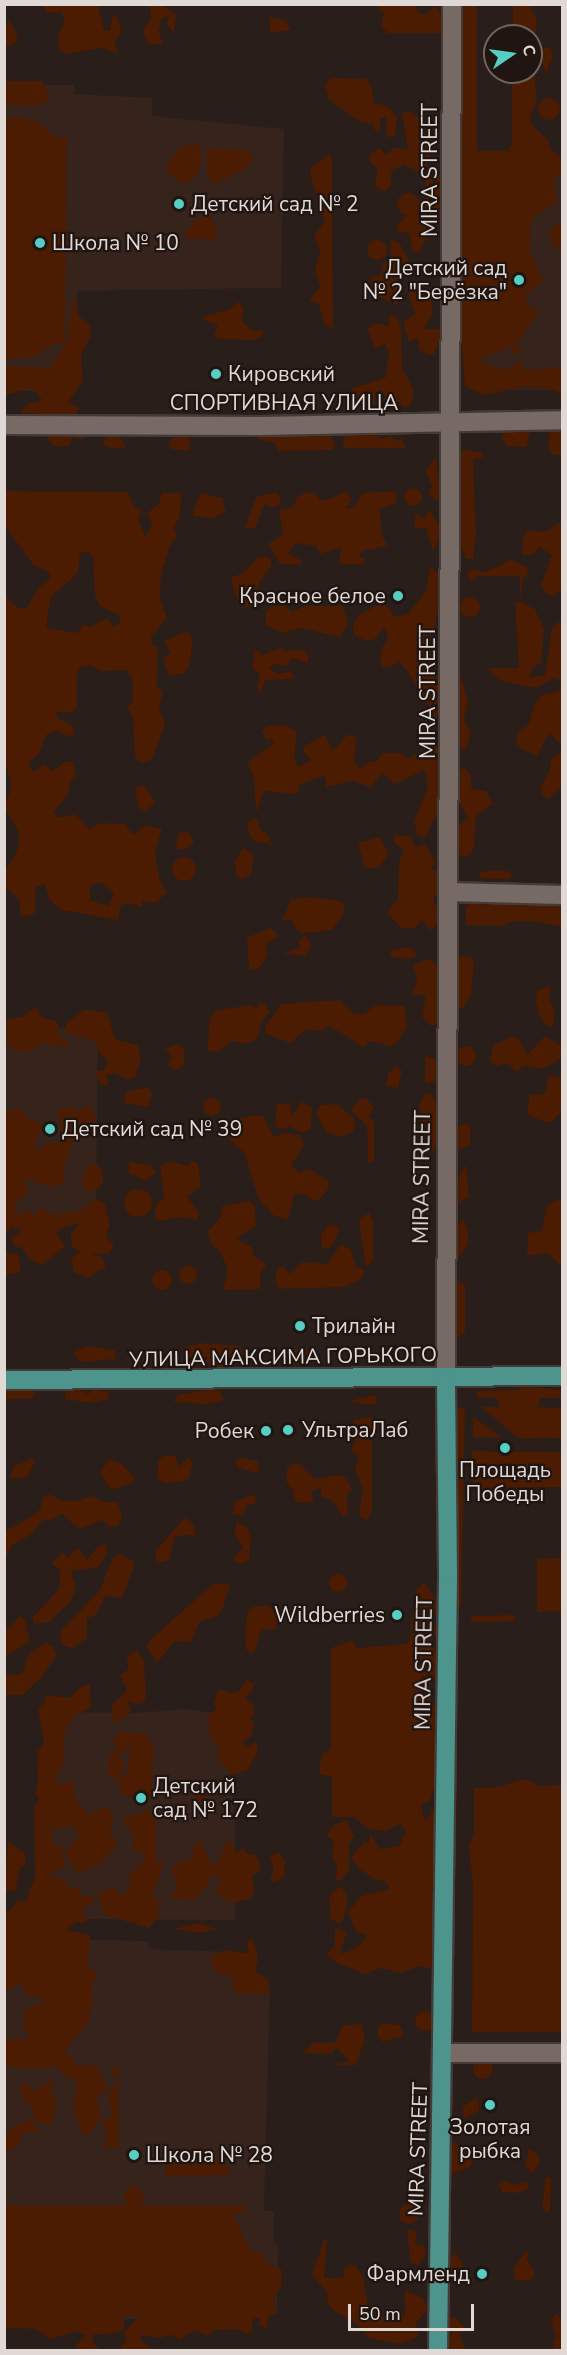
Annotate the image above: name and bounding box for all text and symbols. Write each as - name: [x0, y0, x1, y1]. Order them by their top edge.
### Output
- north arrow: [483, 24, 543, 84]
- text: С: [517, 43, 541, 58]
- street label: MIRA STREET: [417, 103, 443, 237]
- place label: Детский сад № 2: [191, 191, 359, 217]
- marker: Детский сад № 2: [172, 197, 186, 211]
- place label: Школа № 10: [52, 230, 179, 256]
- marker: Школа № 10: [33, 236, 47, 250]
- place label: Детский сад № 2 "Берёзка": [363, 255, 507, 305]
- marker: Детский сад № 2 "Берёзка": [512, 273, 526, 287]
- place label: Кировский: [228, 361, 335, 387]
- marker: Кировский: [209, 367, 223, 381]
- street label: СПОРТИВНАЯ УЛИЦА: [170, 390, 398, 416]
- place label: Красное белое: [239, 583, 386, 609]
- marker: Красное белое: [391, 589, 405, 603]
- street label: MIRA STREET: [415, 625, 441, 759]
- street label: MIRA STREET: [408, 1110, 436, 1244]
- place label: Детский сад № 39: [62, 1116, 242, 1142]
- marker: Детский сад № 39: [43, 1122, 57, 1136]
- place label: Трилайн: [312, 1313, 396, 1339]
- marker: Трилайн: [293, 1319, 307, 1333]
- street label: УЛИЦА МАКСИМА ГОРЬКОГО: [129, 1342, 437, 1372]
- place label: УльтраЛаб: [302, 1417, 408, 1443]
- place label: Робек: [195, 1418, 254, 1444]
- marker: УльтраЛаб: [279, 1421, 297, 1439]
- marker: Робек: [259, 1424, 273, 1438]
- marker: Площадь Победы: [498, 1441, 512, 1455]
- place label: Площадь Победы: [459, 1457, 551, 1507]
- street label: MIRA STREET: [410, 1596, 438, 1730]
- place label: Wildberries: [274, 1602, 385, 1628]
- marker: Wildberries: [390, 1608, 404, 1622]
- place label: Детский сад № 172: [153, 1773, 258, 1823]
- marker: Детский сад № 172: [134, 1791, 148, 1805]
- street label: MIRA STREET: [403, 2082, 433, 2216]
- marker: Золотая рыбка: [483, 2098, 497, 2112]
- place label: Золотая рыбка: [449, 2114, 531, 2164]
- place label: Школа № 28: [146, 2142, 273, 2168]
- marker: Школа № 28: [127, 2148, 141, 2162]
- place label: Фармленд: [366, 2261, 470, 2287]
- marker: Фармленд: [475, 2267, 489, 2281]
- scale bar: [351, 2292, 477, 2330]
- text: 50 m: [359, 2302, 401, 2326]

